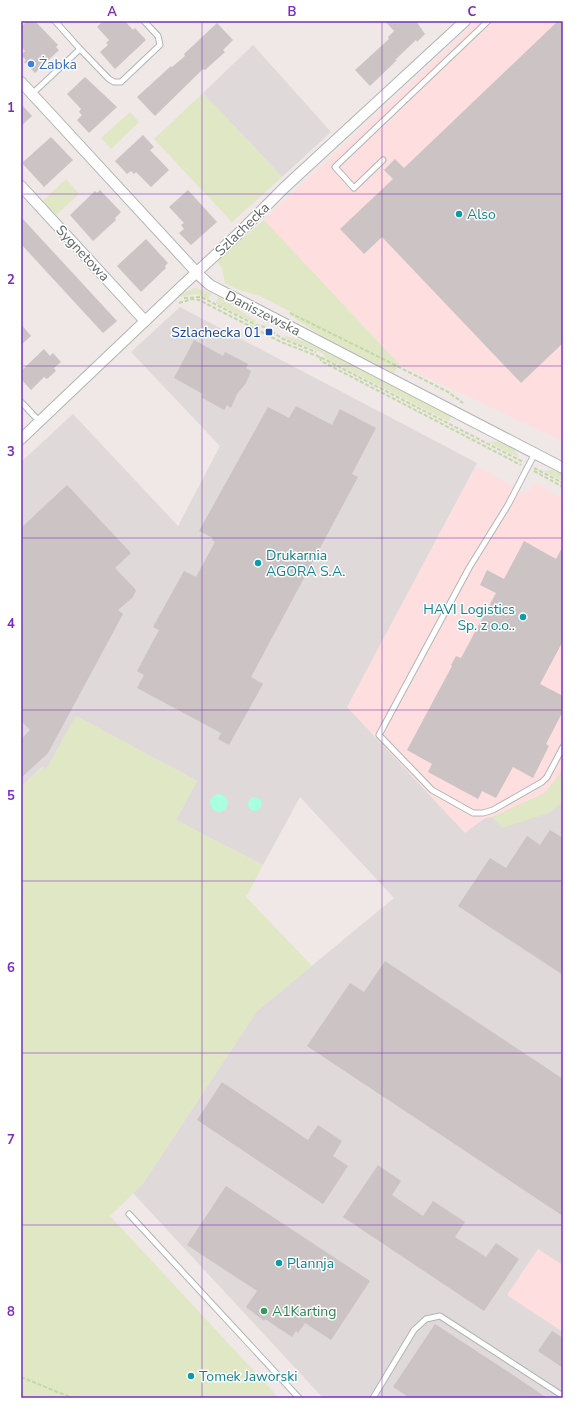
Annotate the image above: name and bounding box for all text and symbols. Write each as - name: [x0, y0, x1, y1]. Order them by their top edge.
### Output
- text: A: [107, 3, 117, 21]
- text: B: [288, 3, 297, 21]
- text: C: [468, 3, 477, 21]
- place label: Żabka: [39, 55, 77, 74]
- marker: Żabka: [26, 59, 36, 69]
- text: 1: [7, 99, 15, 117]
- street label: Szlachecka: [211, 198, 274, 260]
- place label: Also: [467, 205, 496, 224]
- marker: Also: [454, 209, 464, 219]
- street label: Sygnetowa: [52, 221, 114, 286]
- text: 2: [7, 271, 15, 289]
- street label: Daniszewska: [222, 286, 304, 341]
- place label: Szlachecka 01: [171, 323, 261, 342]
- marker: Szlachecka 01: [264, 327, 274, 337]
- text: 3: [7, 443, 15, 461]
- place label: Drukarnia AGORA S.A.: [266, 546, 346, 581]
- marker: Drukarnia AGORA S.A.: [253, 558, 263, 568]
- place label: HAVI Logistics Sp. z o.o..: [423, 600, 515, 635]
- marker: HAVI Logistics Sp. z o.o..: [518, 612, 528, 622]
- text: 4: [7, 615, 15, 633]
- text: 5: [7, 787, 15, 805]
- text: 6: [7, 959, 15, 977]
- text: 7: [7, 1131, 15, 1149]
- place label: Plannja: [287, 1254, 334, 1273]
- marker: Plannja: [274, 1258, 284, 1268]
- place label: A1Karting: [272, 1302, 336, 1321]
- text: 8: [7, 1303, 15, 1321]
- marker: A1Karting: [259, 1306, 269, 1316]
- place label: Tomek Jaworski: [199, 1367, 297, 1386]
- marker: Tomek Jaworski: [186, 1371, 196, 1381]

